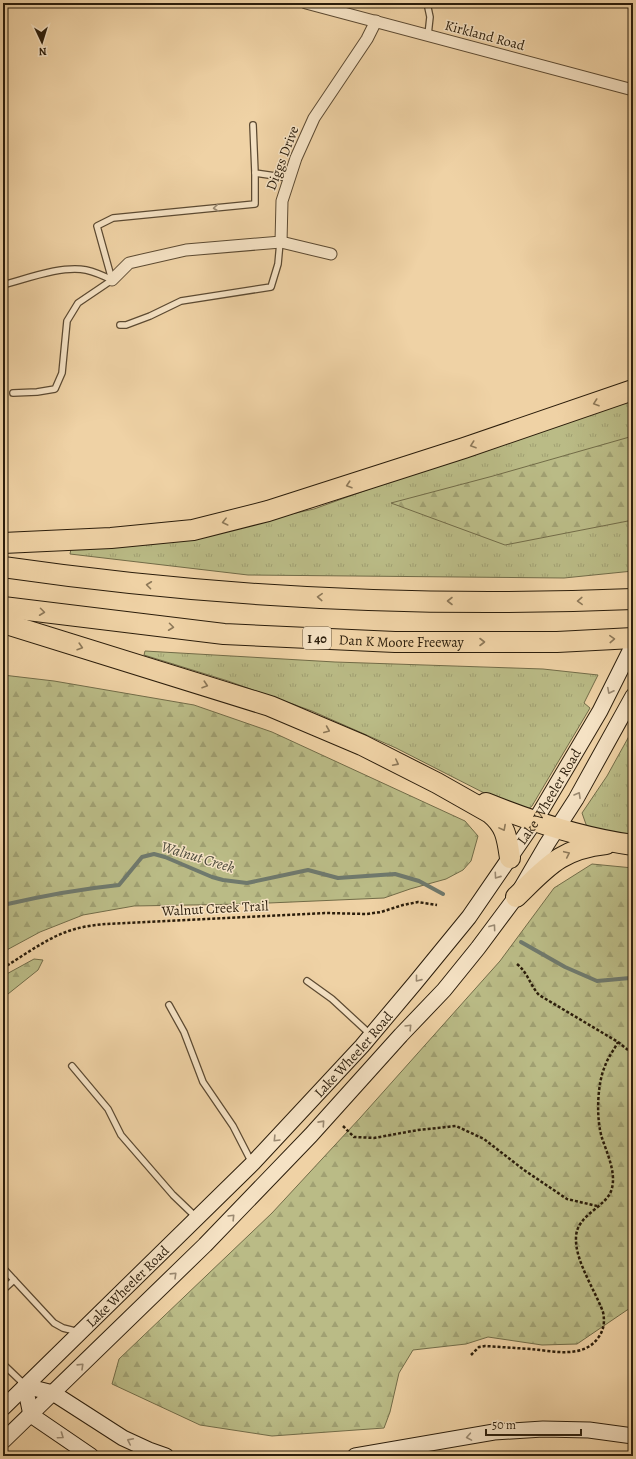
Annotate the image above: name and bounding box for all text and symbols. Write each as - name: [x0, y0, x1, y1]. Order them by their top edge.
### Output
- street label: Kirkland Road: [443, 16, 527, 55]
- north arrow: [22, 22, 62, 62]
- text: N: [38, 44, 47, 59]
- street label: Diggs Drive: [261, 123, 303, 193]
- one-way arrow: [213, 204, 219, 213]
- one-way arrow: [593, 398, 600, 407]
- one-way arrow: [470, 441, 477, 449]
- one-way arrow: [346, 480, 353, 489]
- one-way arrow: [222, 517, 228, 525]
- one-way arrow: [146, 581, 152, 590]
- one-way arrow: [317, 593, 323, 602]
- one-way arrow: [577, 596, 583, 605]
- one-way arrow: [447, 597, 453, 605]
- one-way arrow: [39, 607, 45, 616]
- one-way arrow: [168, 622, 174, 631]
- road number: I 40: [303, 627, 331, 649]
- street label: Dan K Moore Freeway: [338, 630, 464, 652]
- one-way arrow: [609, 635, 615, 644]
- one-way arrow: [479, 638, 485, 646]
- one-way arrow: [77, 642, 84, 651]
- one-way arrow: [201, 680, 208, 689]
- one-way arrow: [607, 686, 615, 694]
- one-way arrow: [322, 725, 330, 733]
- street label: Lake Wheeler Road: [512, 745, 586, 849]
- one-way arrow: [392, 758, 400, 766]
- one-way arrow: [574, 792, 581, 799]
- one-way arrow: [498, 824, 506, 832]
- water label: Walnut Creek: [159, 836, 237, 878]
- one-way arrow: [562, 851, 570, 859]
- one-way arrow: [494, 872, 502, 879]
- street label: Walnut Creek Trail: [160, 896, 269, 921]
- one-way arrow: [488, 925, 495, 932]
- one-way arrow: [416, 975, 423, 982]
- street label: Lake Wheeler Road: [310, 1007, 397, 1102]
- one-way arrow: [405, 1024, 412, 1031]
- one-way arrow: [317, 1120, 325, 1128]
- one-way arrow: [273, 1134, 280, 1142]
- one-way arrow: [228, 1214, 235, 1222]
- street label: Lake Wheeler Road: [82, 1241, 174, 1332]
- one-way arrow: [169, 1272, 177, 1280]
- one-way arrow: [76, 1363, 84, 1371]
- scale bar: [486, 1411, 581, 1437]
- text: 50 m: [492, 1417, 516, 1433]
- one-way arrow: [56, 1431, 63, 1438]
- one-way arrow: [466, 1432, 472, 1440]
- one-way arrow: [127, 1438, 134, 1446]

